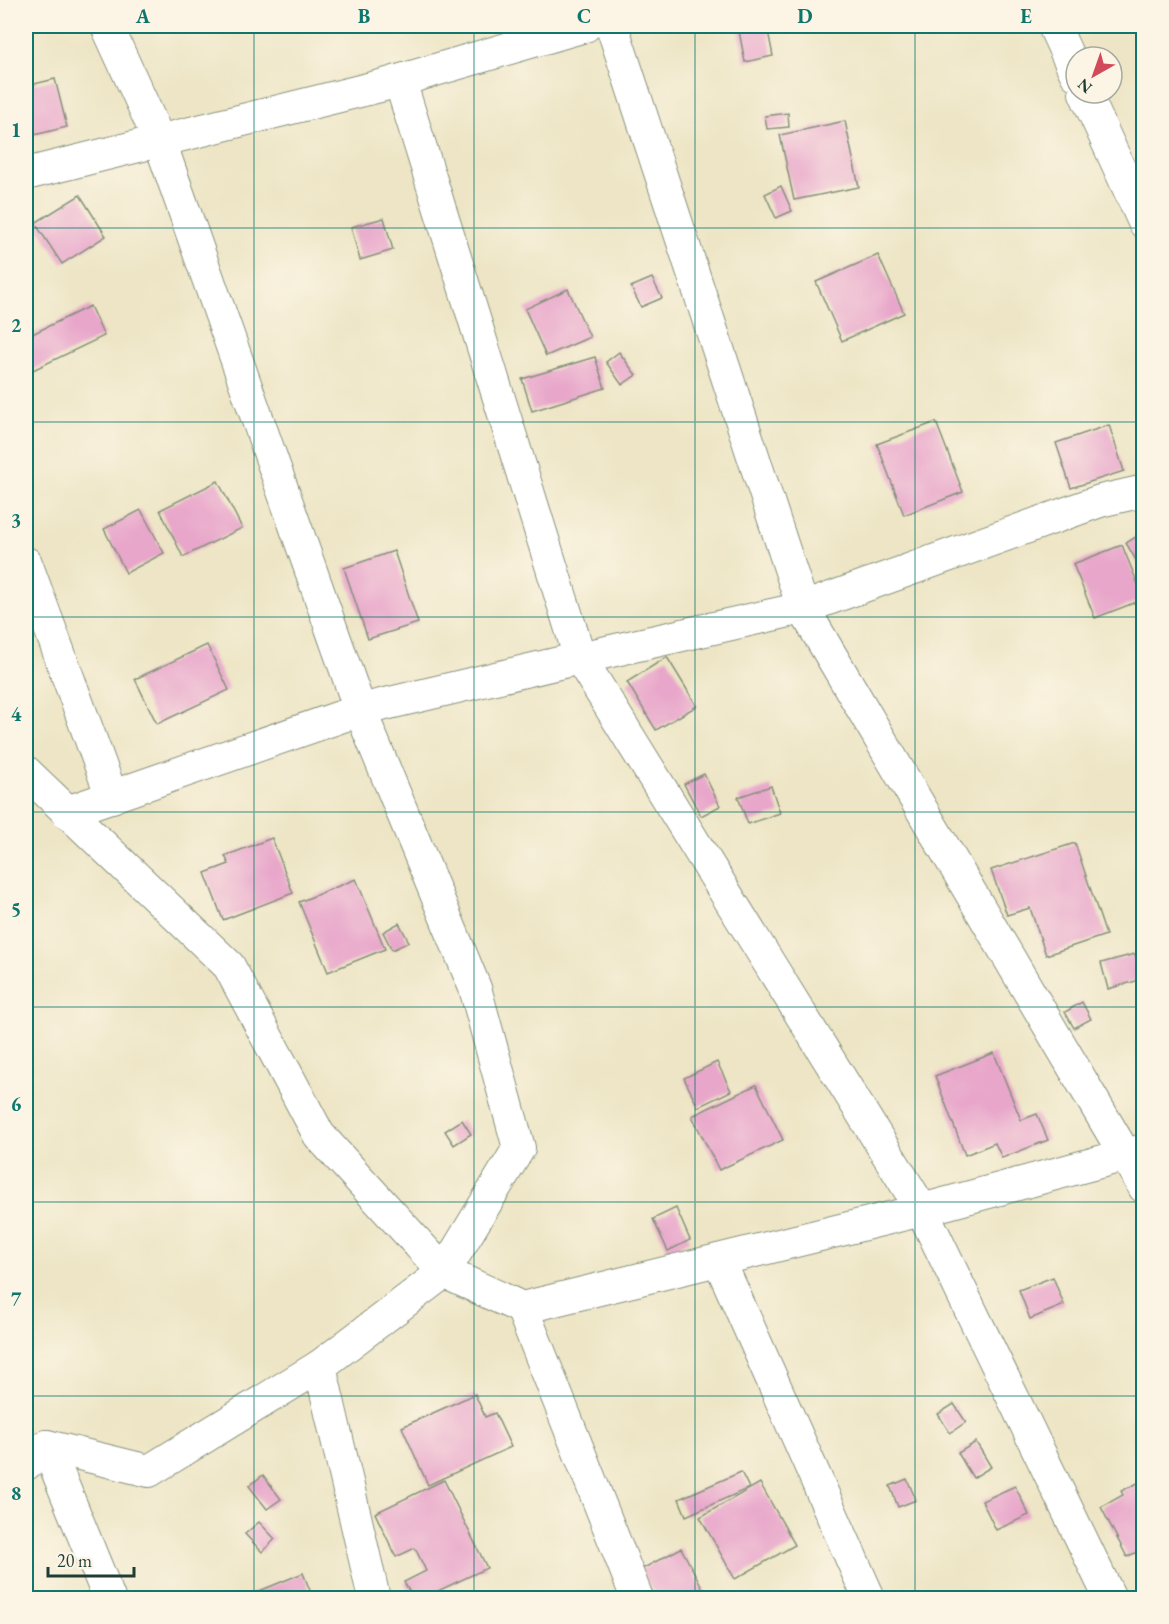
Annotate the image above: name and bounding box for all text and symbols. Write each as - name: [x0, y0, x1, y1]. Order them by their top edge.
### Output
- text: A: [135, 3, 151, 29]
- text: B: [358, 3, 370, 29]
- text: C: [577, 3, 591, 29]
- text: D: [797, 3, 813, 29]
- text: E: [1020, 3, 1032, 29]
- north arrow: [1064, 45, 1124, 105]
- text: N: [1073, 74, 1096, 98]
- text: 1: [11, 117, 21, 143]
- text: 2: [11, 312, 22, 338]
- text: 3: [11, 507, 21, 533]
- text: 4: [11, 701, 22, 727]
- text: 5: [11, 896, 21, 922]
- text: 6: [11, 1091, 22, 1117]
- text: 7: [11, 1286, 22, 1312]
- text: 8: [11, 1480, 21, 1506]
- scale bar: [48, 1540, 134, 1578]
- text: 20 m: [57, 1549, 92, 1572]

